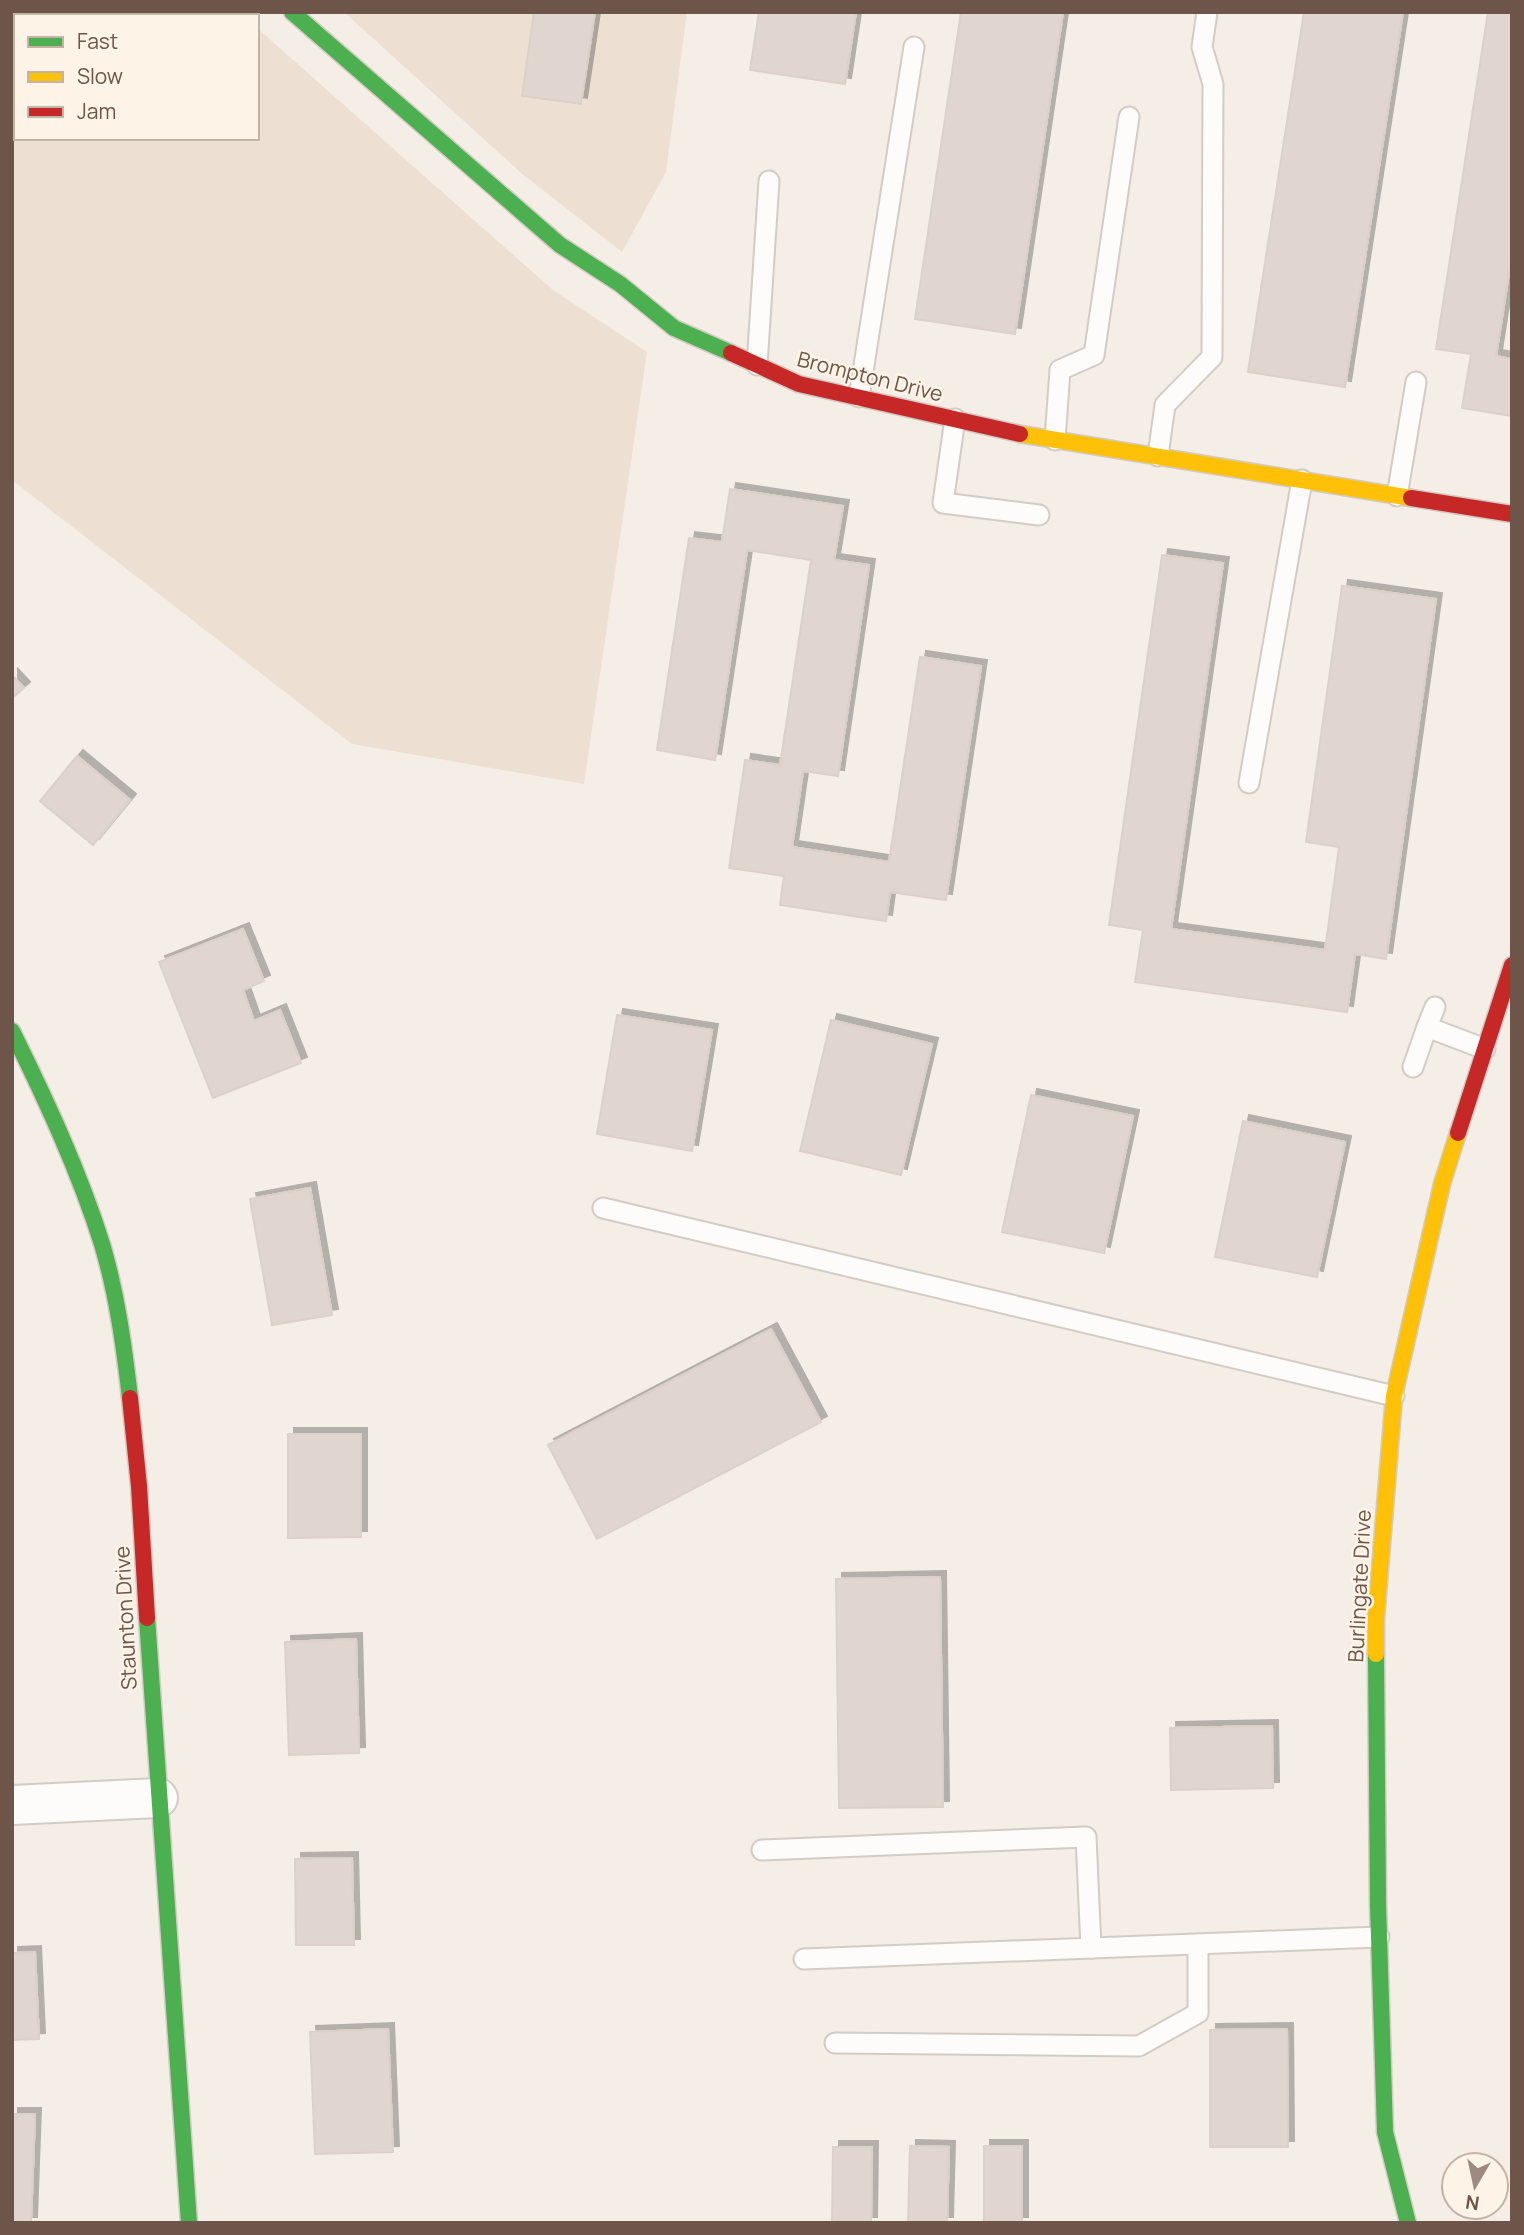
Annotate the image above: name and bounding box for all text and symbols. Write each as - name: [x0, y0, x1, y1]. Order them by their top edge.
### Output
- legend: [14, 14, 259, 140]
- text: Fast: [77, 27, 118, 55]
- text: Slow: [77, 62, 123, 90]
- text: Jam: [77, 97, 116, 125]
- street label: Brompton Drive: [795, 344, 946, 408]
- street label: Burlingate Drive: [1341, 1509, 1377, 1663]
- street label: Staunton Drive: [107, 1545, 143, 1691]
- north arrow: [1440, 2151, 1510, 2221]
- text: N: [1464, 2189, 1481, 2217]

